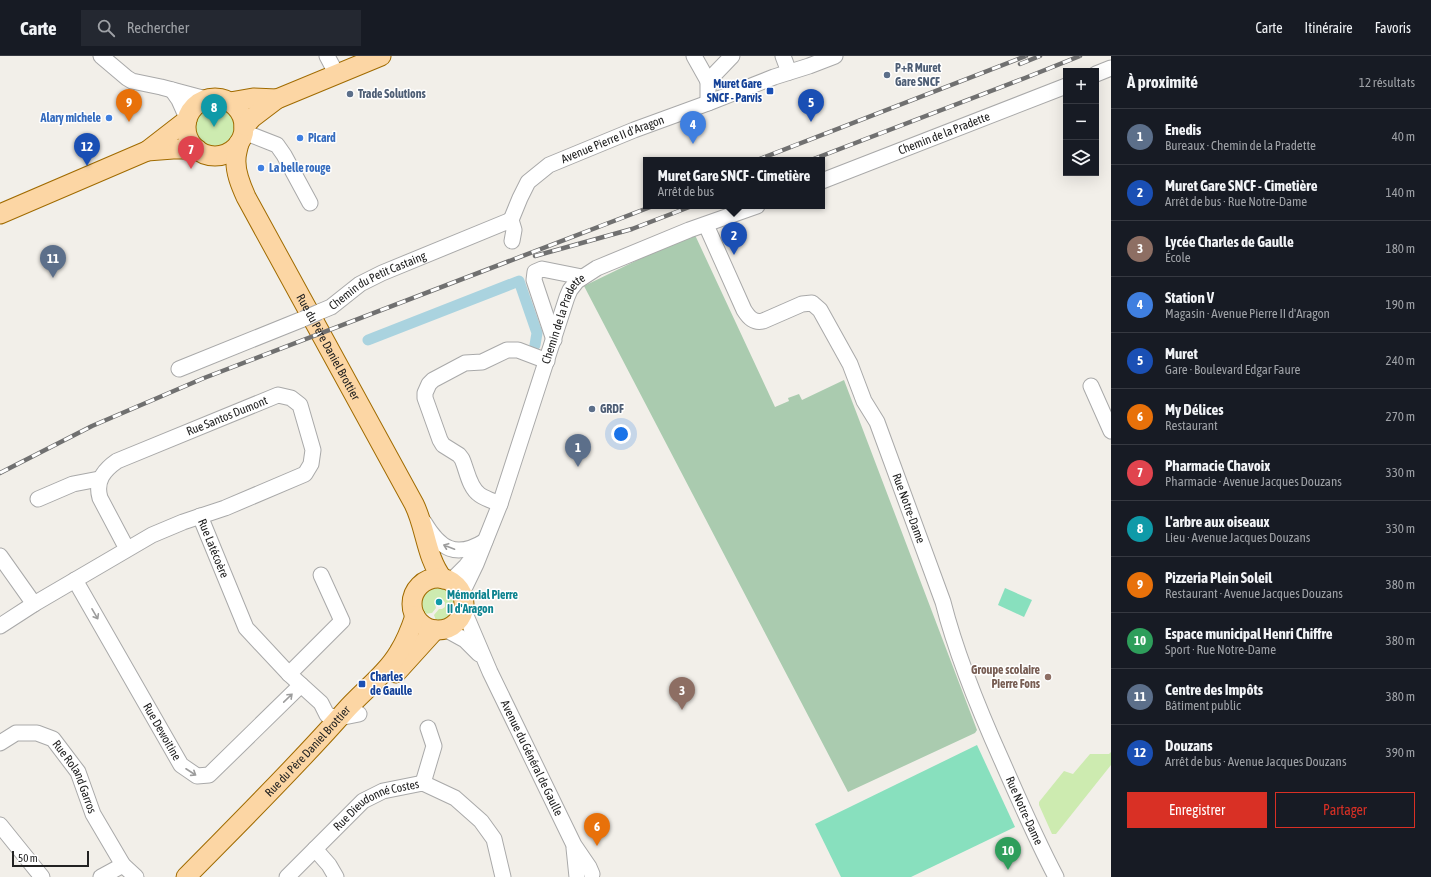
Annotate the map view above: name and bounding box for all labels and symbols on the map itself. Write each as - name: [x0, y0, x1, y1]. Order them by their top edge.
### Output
- place label: P+R Muret Gare SNCF: [895, 61, 942, 89]
- marker: P+R Muret Gare SNCF: [882, 70, 892, 80]
- place label: Muret Gare SNCF - Parvis: [707, 77, 763, 105]
- marker: Muret Gare SNCF - Parvis: [765, 86, 775, 96]
- place label: Trade Solutions: [358, 87, 427, 101]
- pin: 9: [116, 89, 142, 122]
- marker: Trade Solutions: [345, 89, 355, 99]
- pin: 5: [798, 89, 824, 122]
- pin: 8: [201, 94, 227, 127]
- street label: Chemin de la Pradette: [896, 109, 992, 158]
- place label: Alary michele: [40, 111, 102, 125]
- pin: 4: [680, 111, 706, 144]
- marker: Alary michele: [104, 113, 114, 123]
- street label: Avenue Pierre II d'Aragon: [559, 113, 666, 166]
- place label: Picard: [308, 131, 336, 145]
- pin: 12: [74, 133, 100, 166]
- marker: Picard: [295, 133, 305, 143]
- pin: 7: [178, 136, 204, 169]
- place label: La belle rouge: [269, 161, 331, 175]
- marker: La belle rouge: [256, 163, 266, 173]
- pin: 2: [721, 222, 747, 255]
- pin: 11: [40, 245, 66, 278]
- street label: Chemin du Petit Castaing: [326, 248, 429, 313]
- street label: Chemin de la Pradette: [539, 271, 588, 366]
- street label: Rue du Père Daniel Brottier: [293, 292, 363, 403]
- street label: Rue Santos Dumont: [184, 393, 270, 439]
- place label: GRDF: [600, 402, 624, 416]
- marker: GRDF: [587, 404, 597, 414]
- your location: [611, 424, 631, 444]
- pin: 1: [565, 434, 591, 467]
- street label: Rue Notre-Dame: [889, 471, 928, 545]
- street label: Rue Latécoère: [195, 517, 232, 580]
- one-way arrow: [443, 543, 455, 551]
- place label: Mémorial Pierre II d'Aragon: [447, 588, 519, 616]
- marker: Mémorial Pierre II d'Aragon: [434, 597, 444, 607]
- one-way arrow: [91, 608, 99, 620]
- place label: Groupe scolaire Pierre Fons: [971, 663, 1041, 691]
- place label: Charles de Gaulle: [370, 670, 413, 698]
- marker: Groupe scolaire Pierre Fons: [1043, 672, 1053, 682]
- pin: 3: [669, 677, 695, 710]
- marker: Charles de Gaulle: [357, 679, 367, 689]
- one-way arrow: [283, 693, 293, 702]
- street label: Avenue du Général de Gaulle: [498, 698, 566, 818]
- street label: Rue Dewoitine: [140, 701, 184, 763]
- street label: Rue du Père Daniel Brottier: [262, 703, 354, 800]
- street label: Rue Roland Garros: [49, 737, 99, 815]
- one-way arrow: [185, 768, 196, 776]
- street label: Rue Notre-Dame: [1003, 774, 1046, 847]
- street label: Rue Dieudonné Costes: [330, 777, 420, 834]
- pin: 6: [584, 813, 610, 846]
- pin: 10: [995, 837, 1021, 870]
- scale bar: [12, 849, 89, 868]

